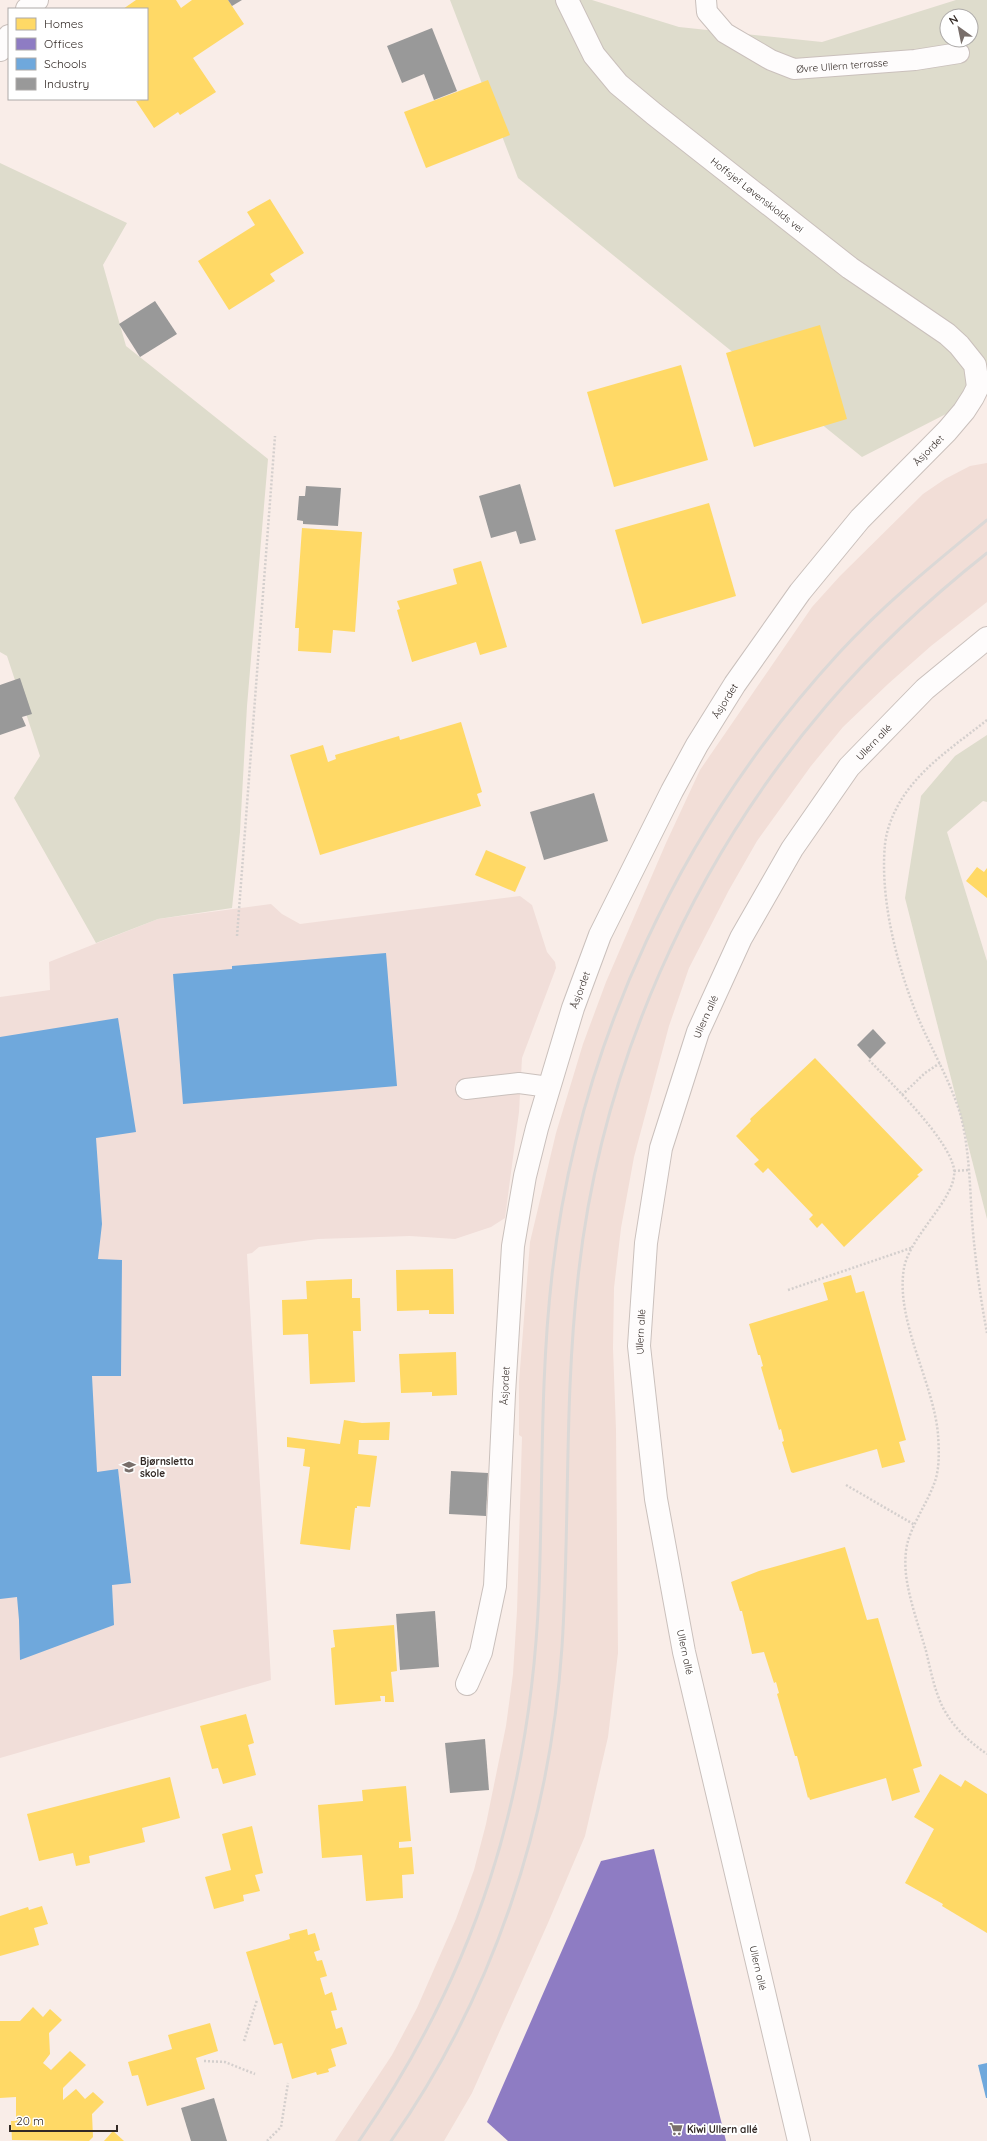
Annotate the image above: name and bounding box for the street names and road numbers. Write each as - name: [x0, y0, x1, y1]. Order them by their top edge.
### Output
- street label: Øvre Ullern terrasse: [796, 56, 889, 75]
- street label: Hoffsjef Løvenskiolds vei: [708, 155, 806, 235]
- street label: Åsjordet: [910, 431, 947, 468]
- street label: Åsjordet: [709, 680, 741, 721]
- street label: Ullern allé: [853, 721, 894, 763]
- street label: Åsjordet: [567, 969, 593, 1010]
- street label: Ullern allé: [690, 993, 721, 1040]
- street label: Ullern allé: [632, 1308, 648, 1355]
- street label: Åsjordet: [497, 1365, 512, 1405]
- street label: Ullern allé: [674, 1628, 696, 1676]
- street label: Ullern allé: [747, 1944, 770, 1992]

